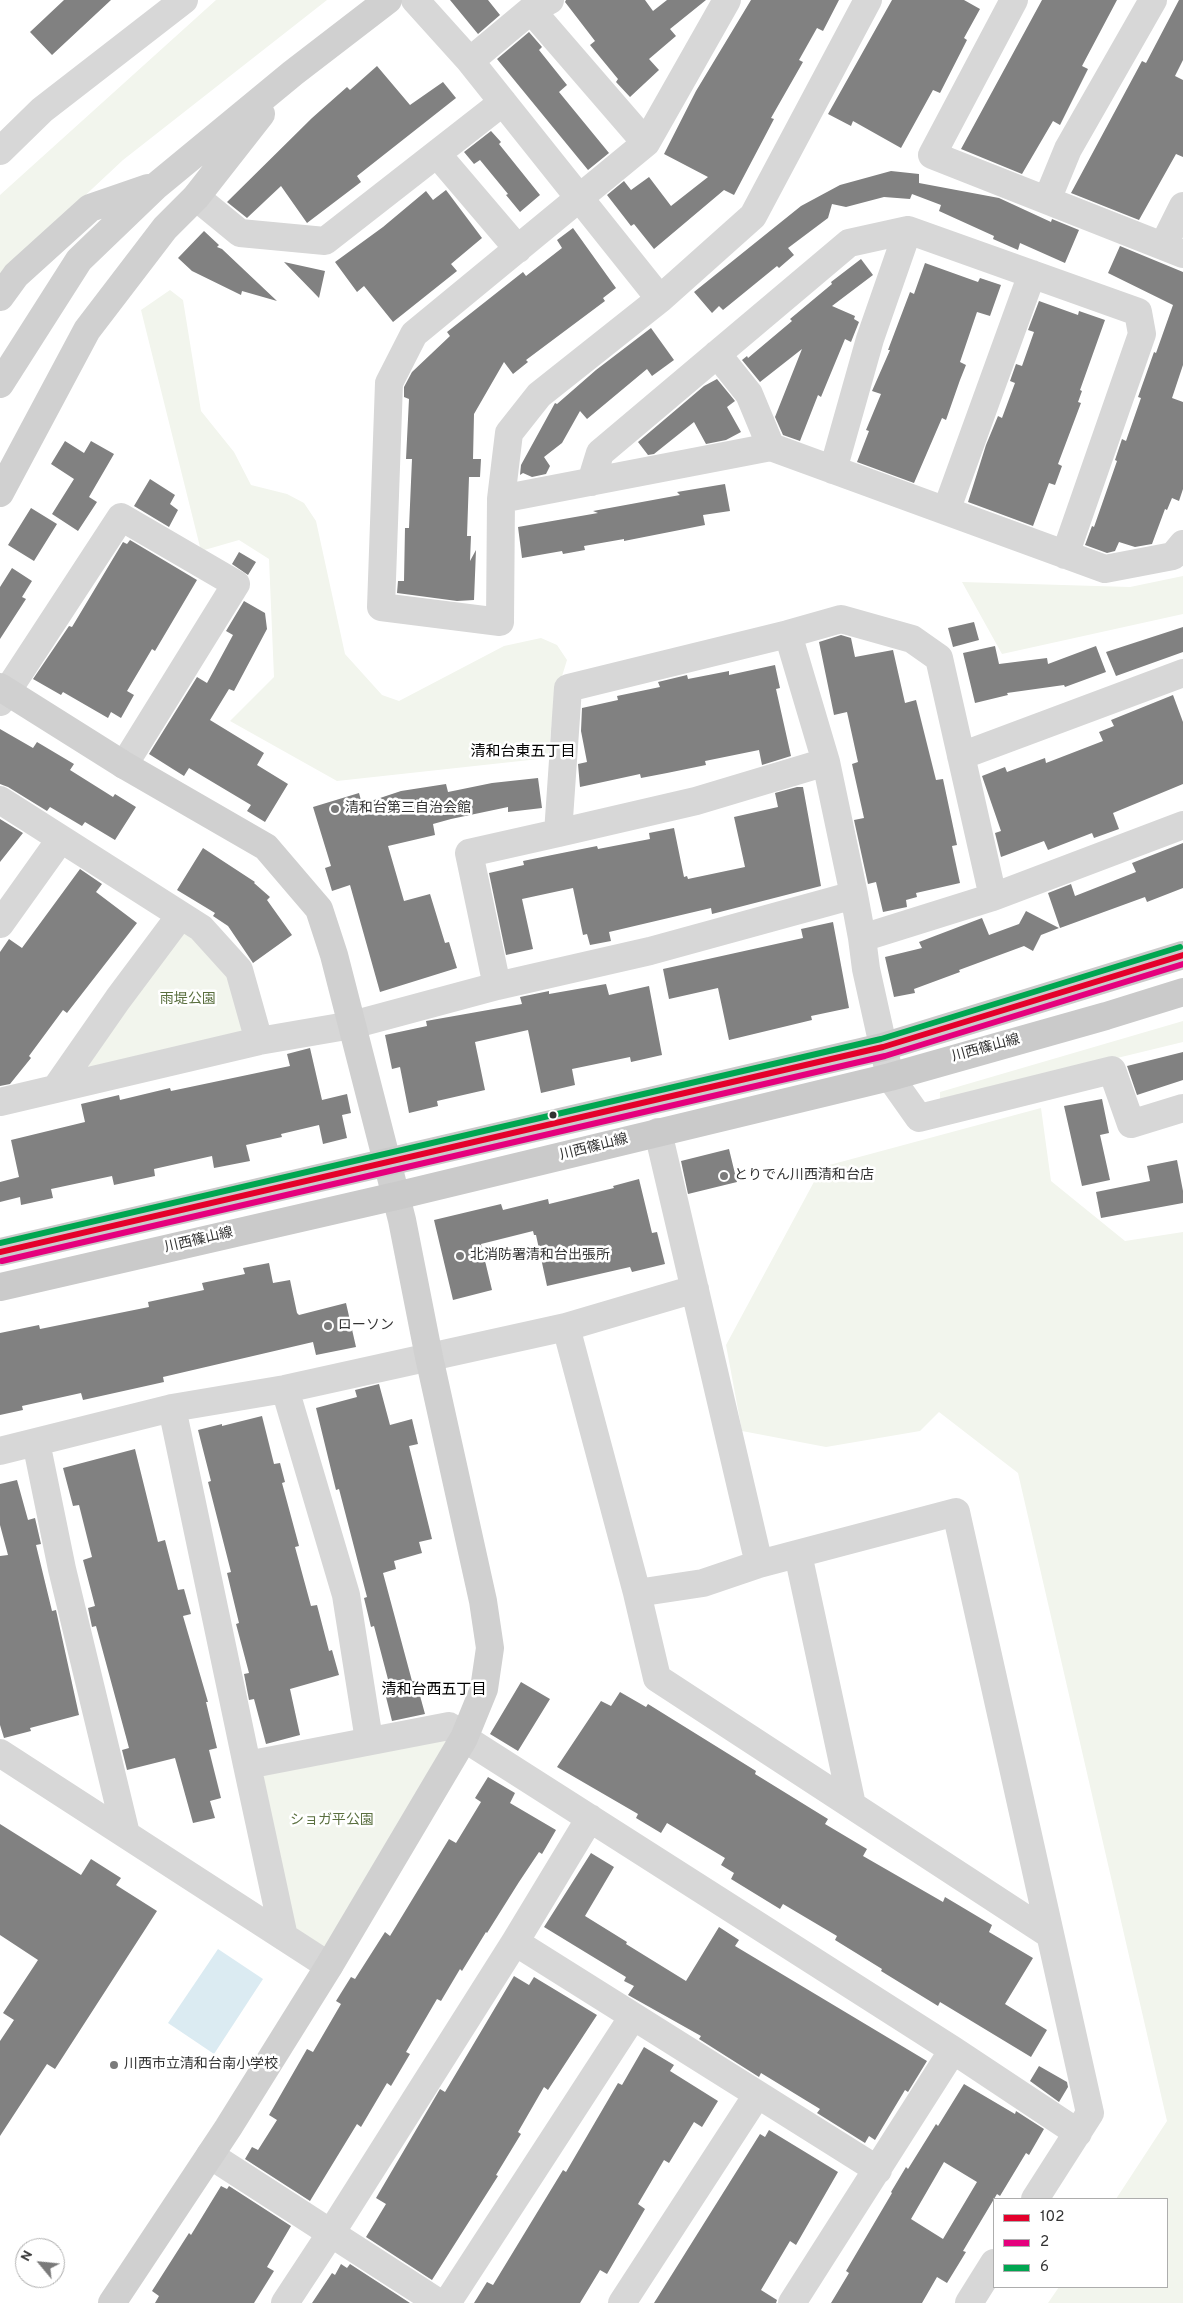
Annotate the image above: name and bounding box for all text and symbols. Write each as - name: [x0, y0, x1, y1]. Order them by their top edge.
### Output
- district label: 清和台東五丁目: [471, 744, 575, 762]
- place label: 清和台第三自治会館: [345, 801, 471, 817]
- marker: 清和台第三自治会館: [329, 803, 341, 815]
- park label: 雨堤公園: [160, 992, 216, 1008]
- street label: 川西篠山線: [950, 1032, 1022, 1066]
- unlabelled marker: [548, 1110, 558, 1120]
- street label: 川西篠山線: [558, 1131, 630, 1165]
- place label: とりでん川西清和台店: [734, 1168, 874, 1184]
- marker: とりでん川西清和台店: [718, 1170, 730, 1182]
- street label: 川西篠山線: [163, 1225, 235, 1257]
- place label: 北消防署清和台出張所: [470, 1248, 610, 1264]
- marker: 北消防署清和台出張所: [454, 1250, 466, 1262]
- place label: ローソン: [338, 1318, 394, 1334]
- marker: ローソン: [322, 1320, 334, 1332]
- district label: 清和台西五丁目: [382, 1682, 486, 1700]
- park label: ショガ平公園: [290, 1813, 374, 1829]
- place label: 川西市立清和台南小学校: [124, 2057, 278, 2073]
- marker: 川西市立清和台南小学校: [108, 2059, 120, 2071]
- legend: [993, 2198, 1168, 2288]
- text: 102: [1040, 2208, 1064, 2227]
- text: 2: [1040, 2233, 1049, 2252]
- north arrow: [15, 2238, 65, 2288]
- text: N: [17, 2248, 37, 2265]
- text: 6: [1040, 2258, 1049, 2277]

